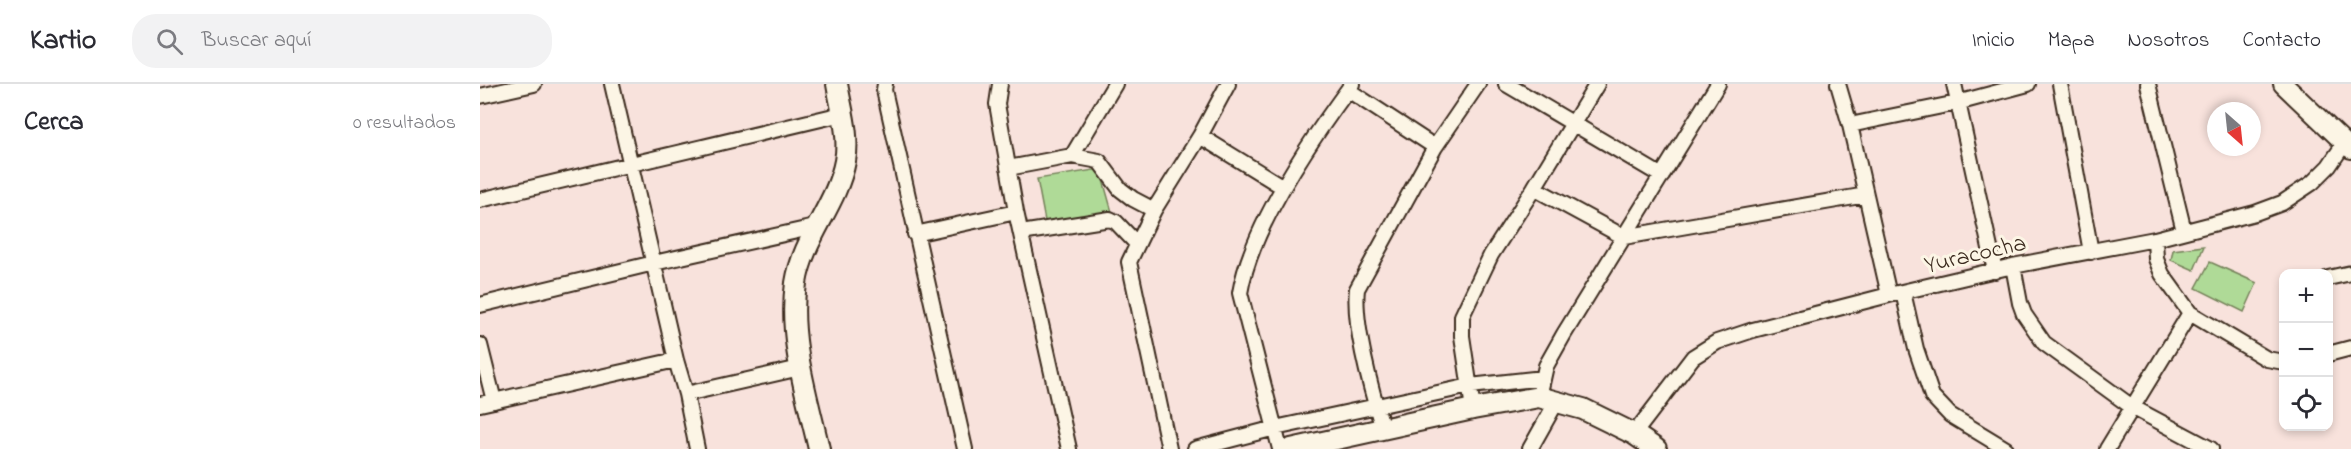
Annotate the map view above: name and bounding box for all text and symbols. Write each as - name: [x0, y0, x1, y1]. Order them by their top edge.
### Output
- search box: [132, 14, 552, 68]
- text: Kartio: [30, 21, 96, 62]
- icon: search: [153, 25, 186, 58]
- text: Buscar aquí: [201, 25, 311, 57]
- text: Inicio: [1972, 26, 2015, 56]
- text: Mapa: [2048, 26, 2095, 56]
- text: Nosotros: [2128, 26, 2210, 56]
- text: Contacto: [2243, 26, 2321, 56]
- north arrow: [2207, 102, 2261, 156]
- text: Cerca: [24, 104, 84, 142]
- text: 0 resultados: [353, 109, 456, 138]
- street label: Yuracocha: [1921, 227, 2030, 284]
- map controls: [2279, 269, 2333, 431]
- button: +: [2279, 269, 2333, 323]
- button: −: [2279, 323, 2333, 377]
- button: locate: [2279, 377, 2333, 431]

